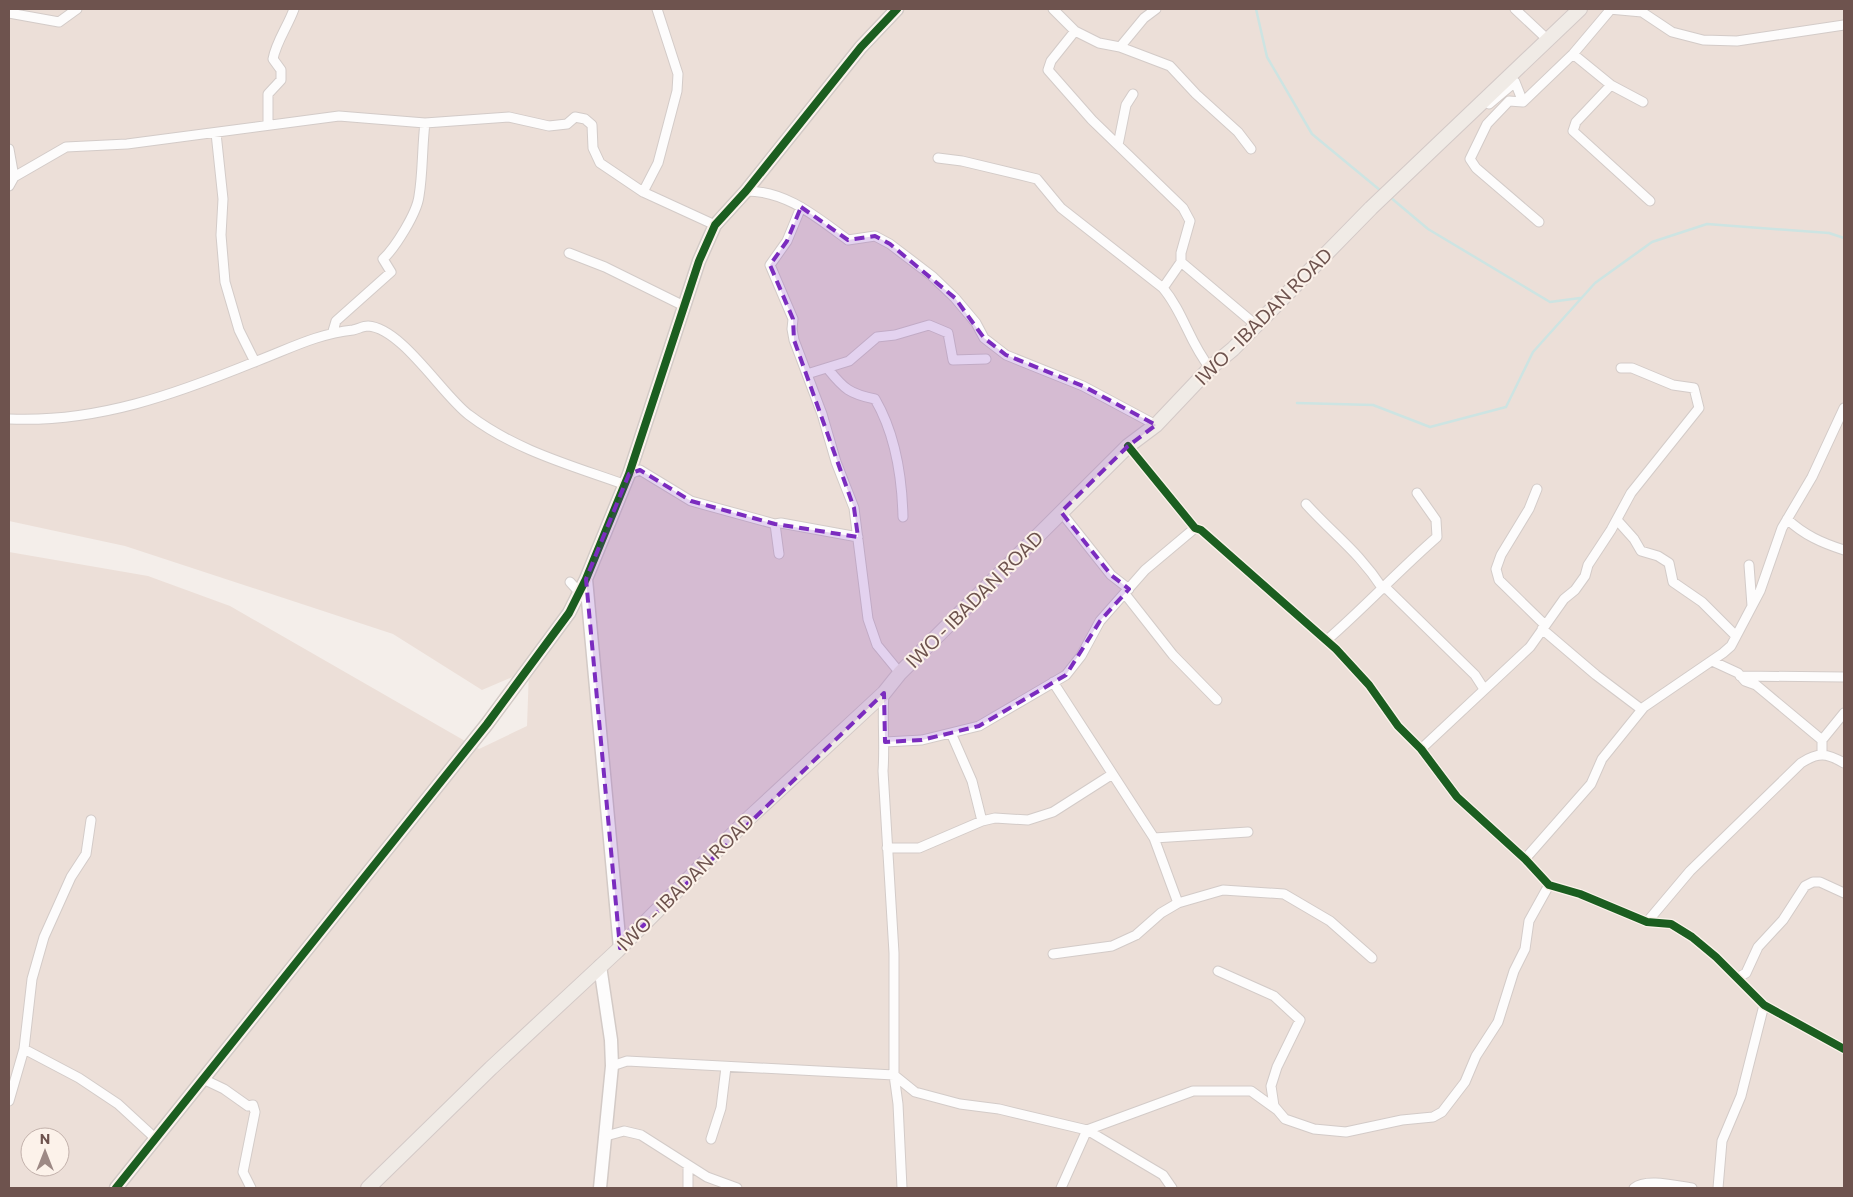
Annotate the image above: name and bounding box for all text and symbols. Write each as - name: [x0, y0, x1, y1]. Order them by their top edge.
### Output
- street label: IWO - IBADAN ROAD: [1190, 243, 1336, 389]
- street label: IWO - IBADAN ROAD: [901, 526, 1047, 672]
- street label: IWO - IBADAN ROAD: [612, 809, 758, 955]
- north arrow: [20, 1127, 70, 1177]
- text: N: [40, 1130, 50, 1147]

